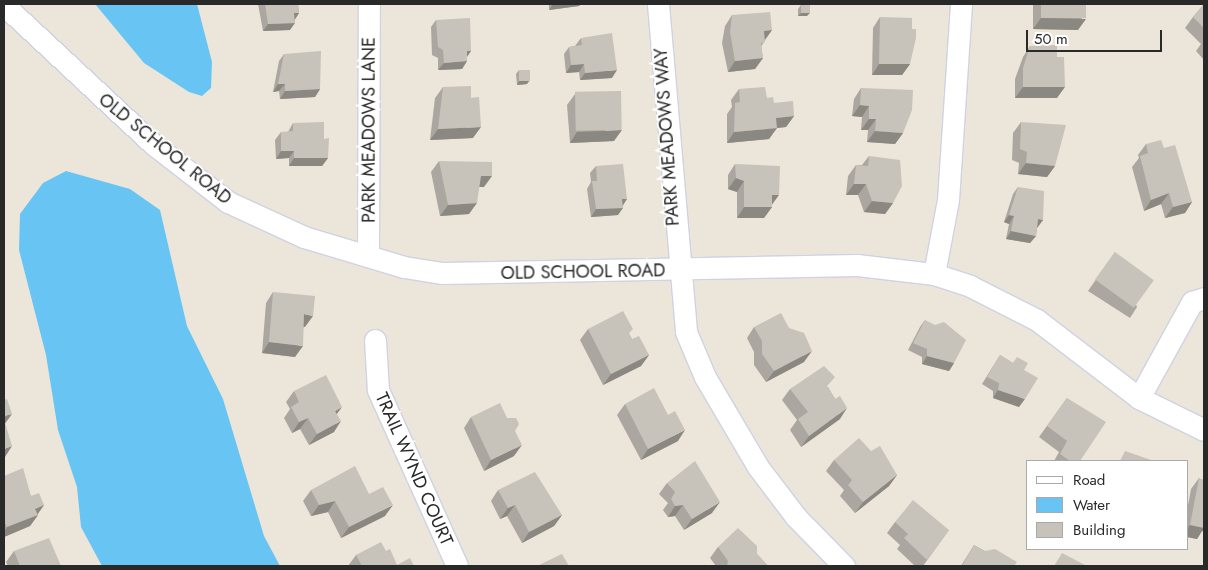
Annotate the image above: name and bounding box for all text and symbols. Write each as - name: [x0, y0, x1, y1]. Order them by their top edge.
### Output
- scale bar: [1028, 20, 1164, 52]
- text: 50 m: [1034, 28, 1068, 50]
- street label: PARK MEADOWS LANE: [358, 37, 380, 223]
- street label: PARK MEADOWS WAY: [650, 47, 684, 227]
- street label: OLD SCHOOL ROAD: [94, 89, 236, 209]
- street label: OLD SCHOOL ROAD: [500, 260, 666, 284]
- street label: TRAIL WYND COURT: [371, 389, 457, 549]
- legend: [1026, 460, 1188, 550]
- text: Road: [1073, 469, 1105, 491]
- text: Water: [1073, 494, 1110, 516]
- text: Building: [1073, 519, 1125, 541]

